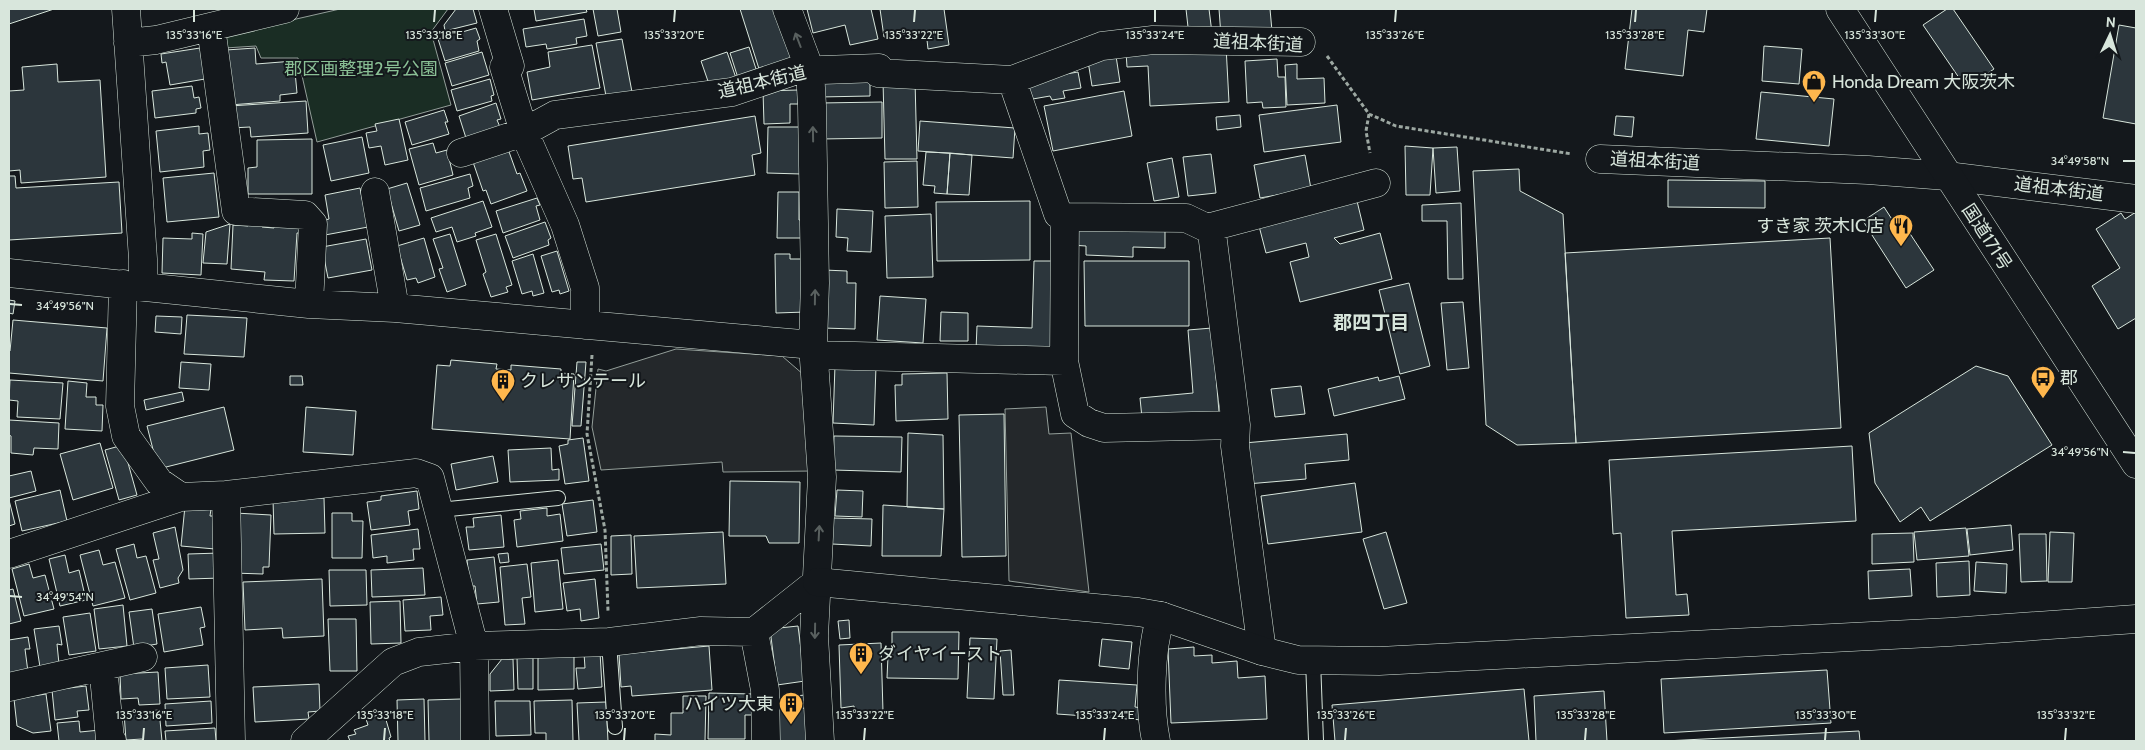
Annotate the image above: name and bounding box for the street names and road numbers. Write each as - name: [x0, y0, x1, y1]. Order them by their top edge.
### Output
- street label: 道祖本街道: [1212, 30, 1304, 56]
- street label: 道祖本街道: [716, 61, 808, 103]
- street label: 道祖本街道: [1609, 148, 1701, 174]
- street label: 道祖本街道: [2013, 173, 2105, 205]
- street label: 国道171号: [1957, 200, 2017, 274]

